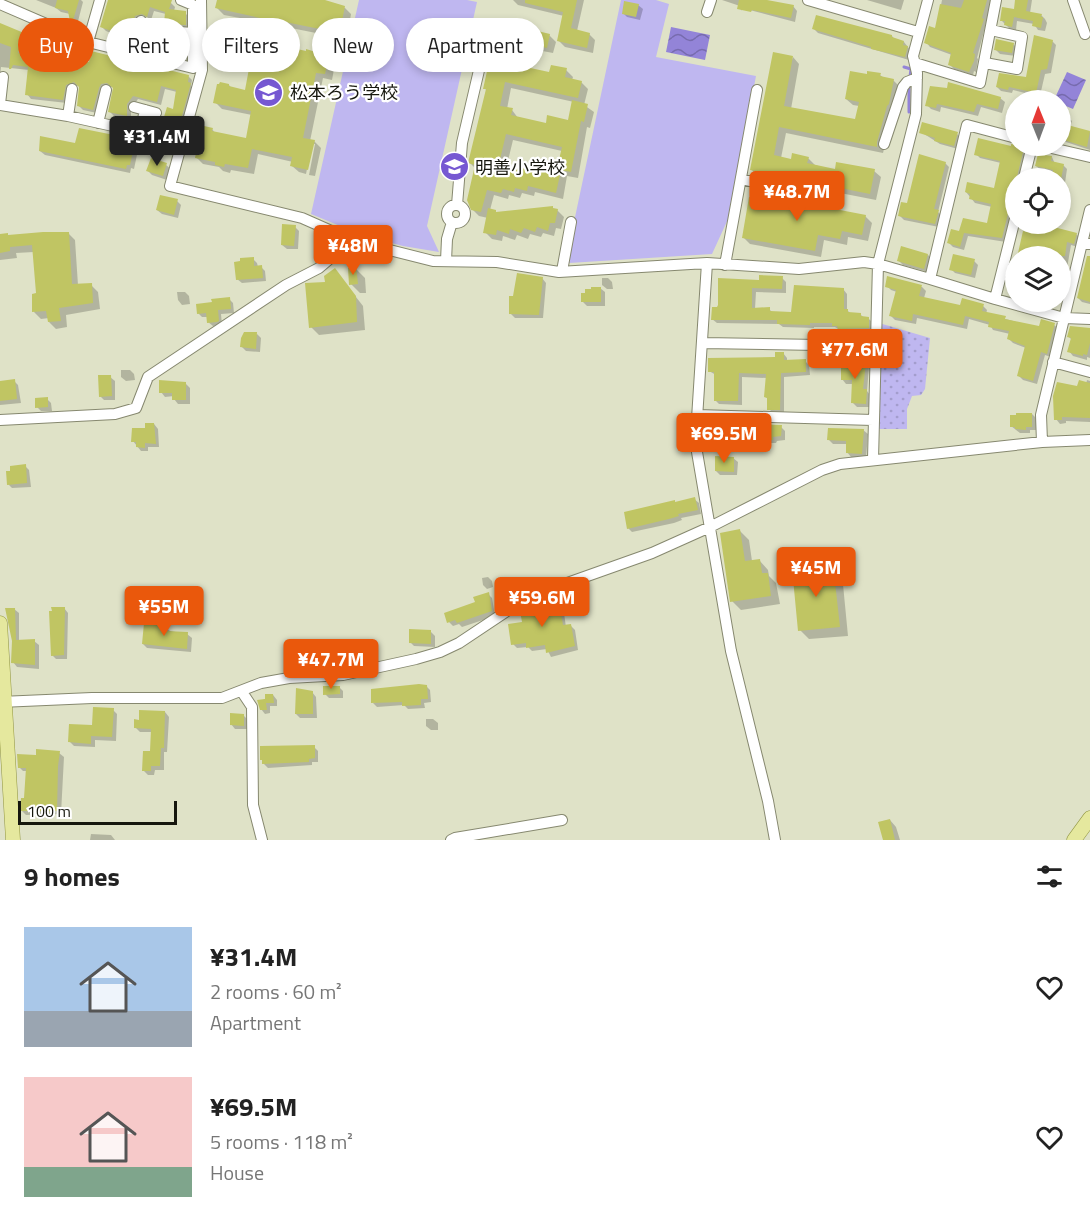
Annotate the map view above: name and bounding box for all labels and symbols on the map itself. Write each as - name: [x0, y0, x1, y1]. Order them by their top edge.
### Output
- school or university icon: 松本ろう学校: [253, 76, 285, 108]
- place label: 松本ろう学校: [290, 79, 398, 106]
- north arrow: [1005, 90, 1071, 156]
- pin: ¥31.4M: [108, 116, 206, 167]
- school or university icon: 明善小学校: [438, 151, 470, 183]
- place label: 明善小学校: [475, 154, 565, 181]
- pin: ¥48.7M: [748, 171, 846, 222]
- pin: ¥48M: [317, 225, 389, 276]
- pin: ¥77.6M: [806, 329, 904, 380]
- pin: ¥69.5M: [675, 413, 773, 464]
- pin: ¥45M: [780, 547, 852, 598]
- pin: ¥59.6M: [493, 577, 591, 628]
- pin: ¥55M: [128, 586, 200, 637]
- pin: ¥47.7M: [282, 639, 380, 690]
- scale bar: [18, 798, 177, 826]

